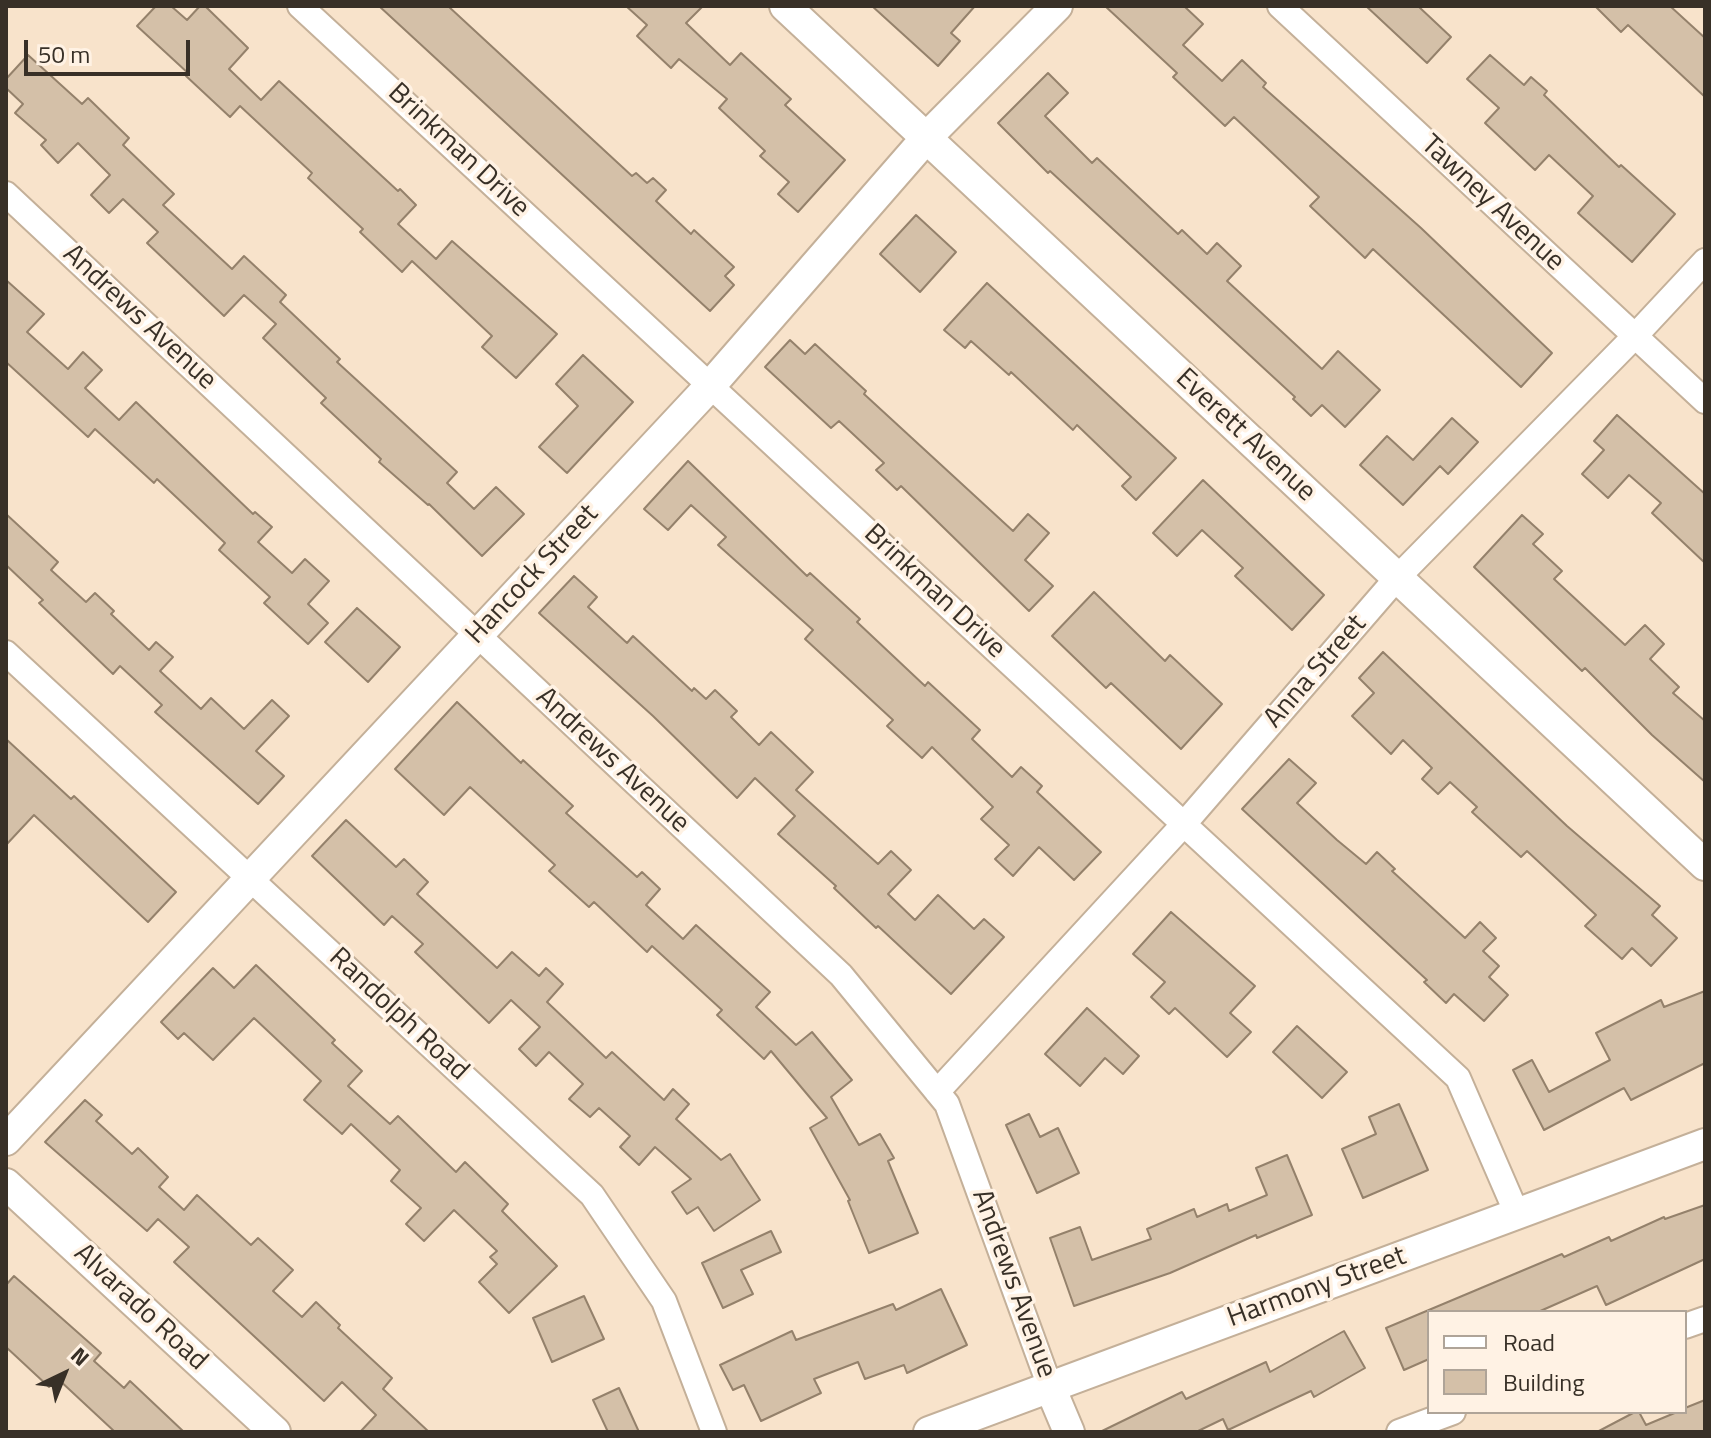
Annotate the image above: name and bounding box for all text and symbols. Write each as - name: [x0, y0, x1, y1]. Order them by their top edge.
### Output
- scale bar: [28, 24, 194, 74]
- text: 50 m: [38, 36, 90, 72]
- street label: Brinkman Drive: [380, 77, 536, 225]
- street label: Tawney Avenue: [1413, 129, 1571, 279]
- street label: Andrews Avenue: [55, 238, 223, 398]
- street label: Everett Avenue: [1168, 363, 1322, 509]
- street label: Hancock Street: [460, 498, 606, 652]
- street label: Brinkman Drive: [856, 518, 1012, 666]
- street label: Anna Street: [1258, 608, 1374, 736]
- street label: Andrews Avenue: [528, 681, 696, 841]
- street label: Randolph Road: [321, 942, 475, 1088]
- street label: Andrews Avenue: [963, 1185, 1063, 1383]
- street label: Alvarado Road: [66, 1238, 214, 1378]
- street label: Harmony Street: [1223, 1240, 1411, 1336]
- legend: [1427, 1310, 1687, 1414]
- text: Road: [1503, 1324, 1555, 1360]
- north arrow: [24, 1334, 104, 1414]
- text: N: [63, 1339, 98, 1374]
- text: Building: [1503, 1364, 1585, 1400]

